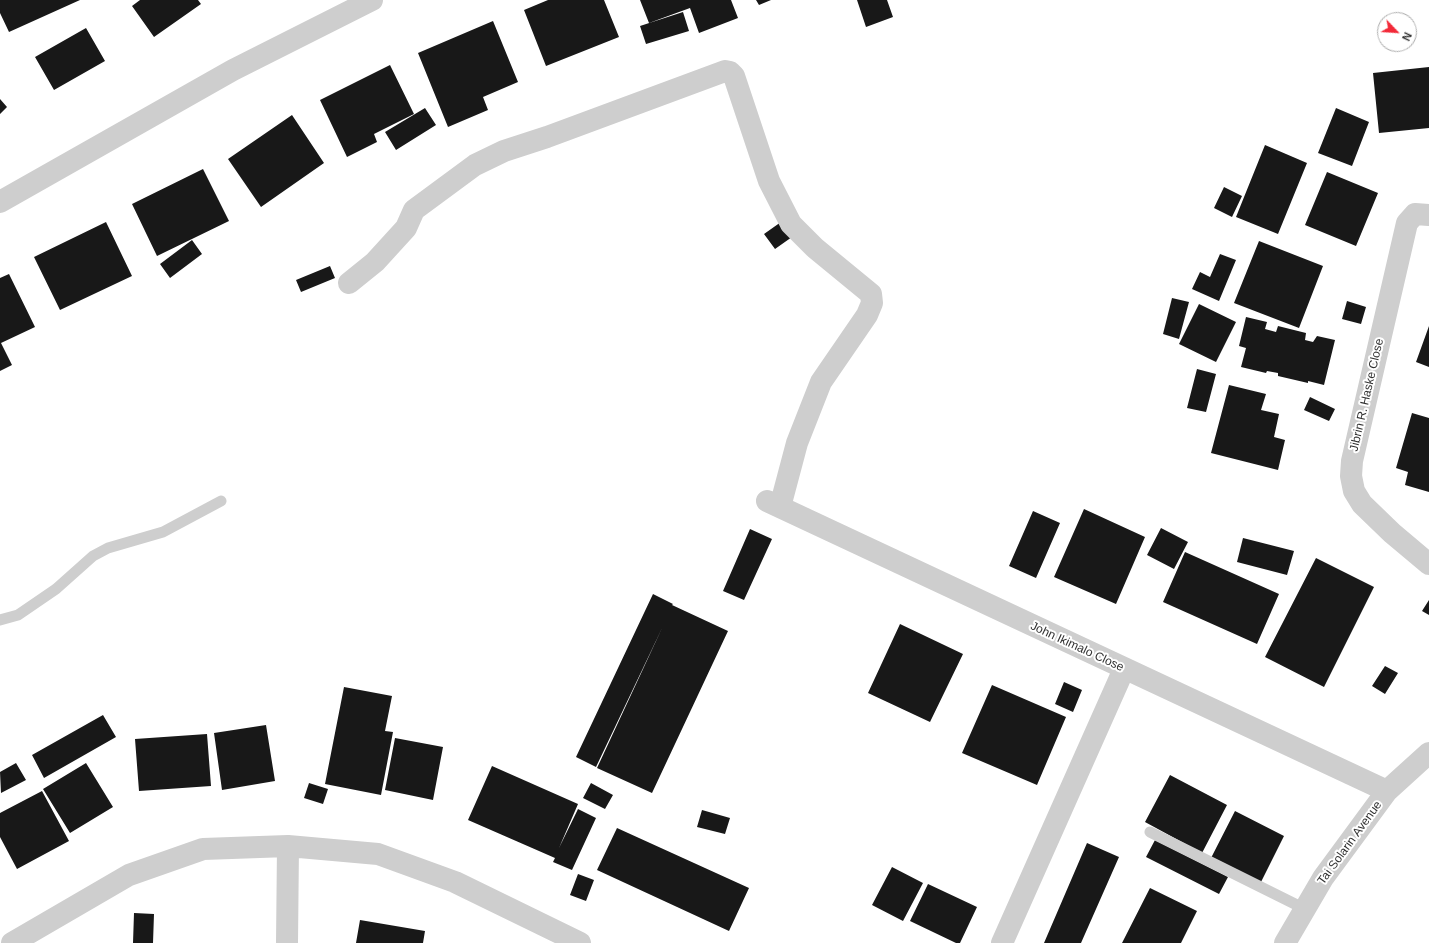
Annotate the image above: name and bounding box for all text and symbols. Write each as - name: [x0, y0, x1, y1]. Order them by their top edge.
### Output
- north arrow: [1377, 12, 1417, 52]
- text: N: [1400, 31, 1414, 43]
- street label: Jibrin R. Haske Close: [1347, 337, 1387, 453]
- street label: John Ikimalo Close: [1028, 619, 1126, 675]
- street label: Tai Solarin Avenue: [1315, 798, 1385, 888]

